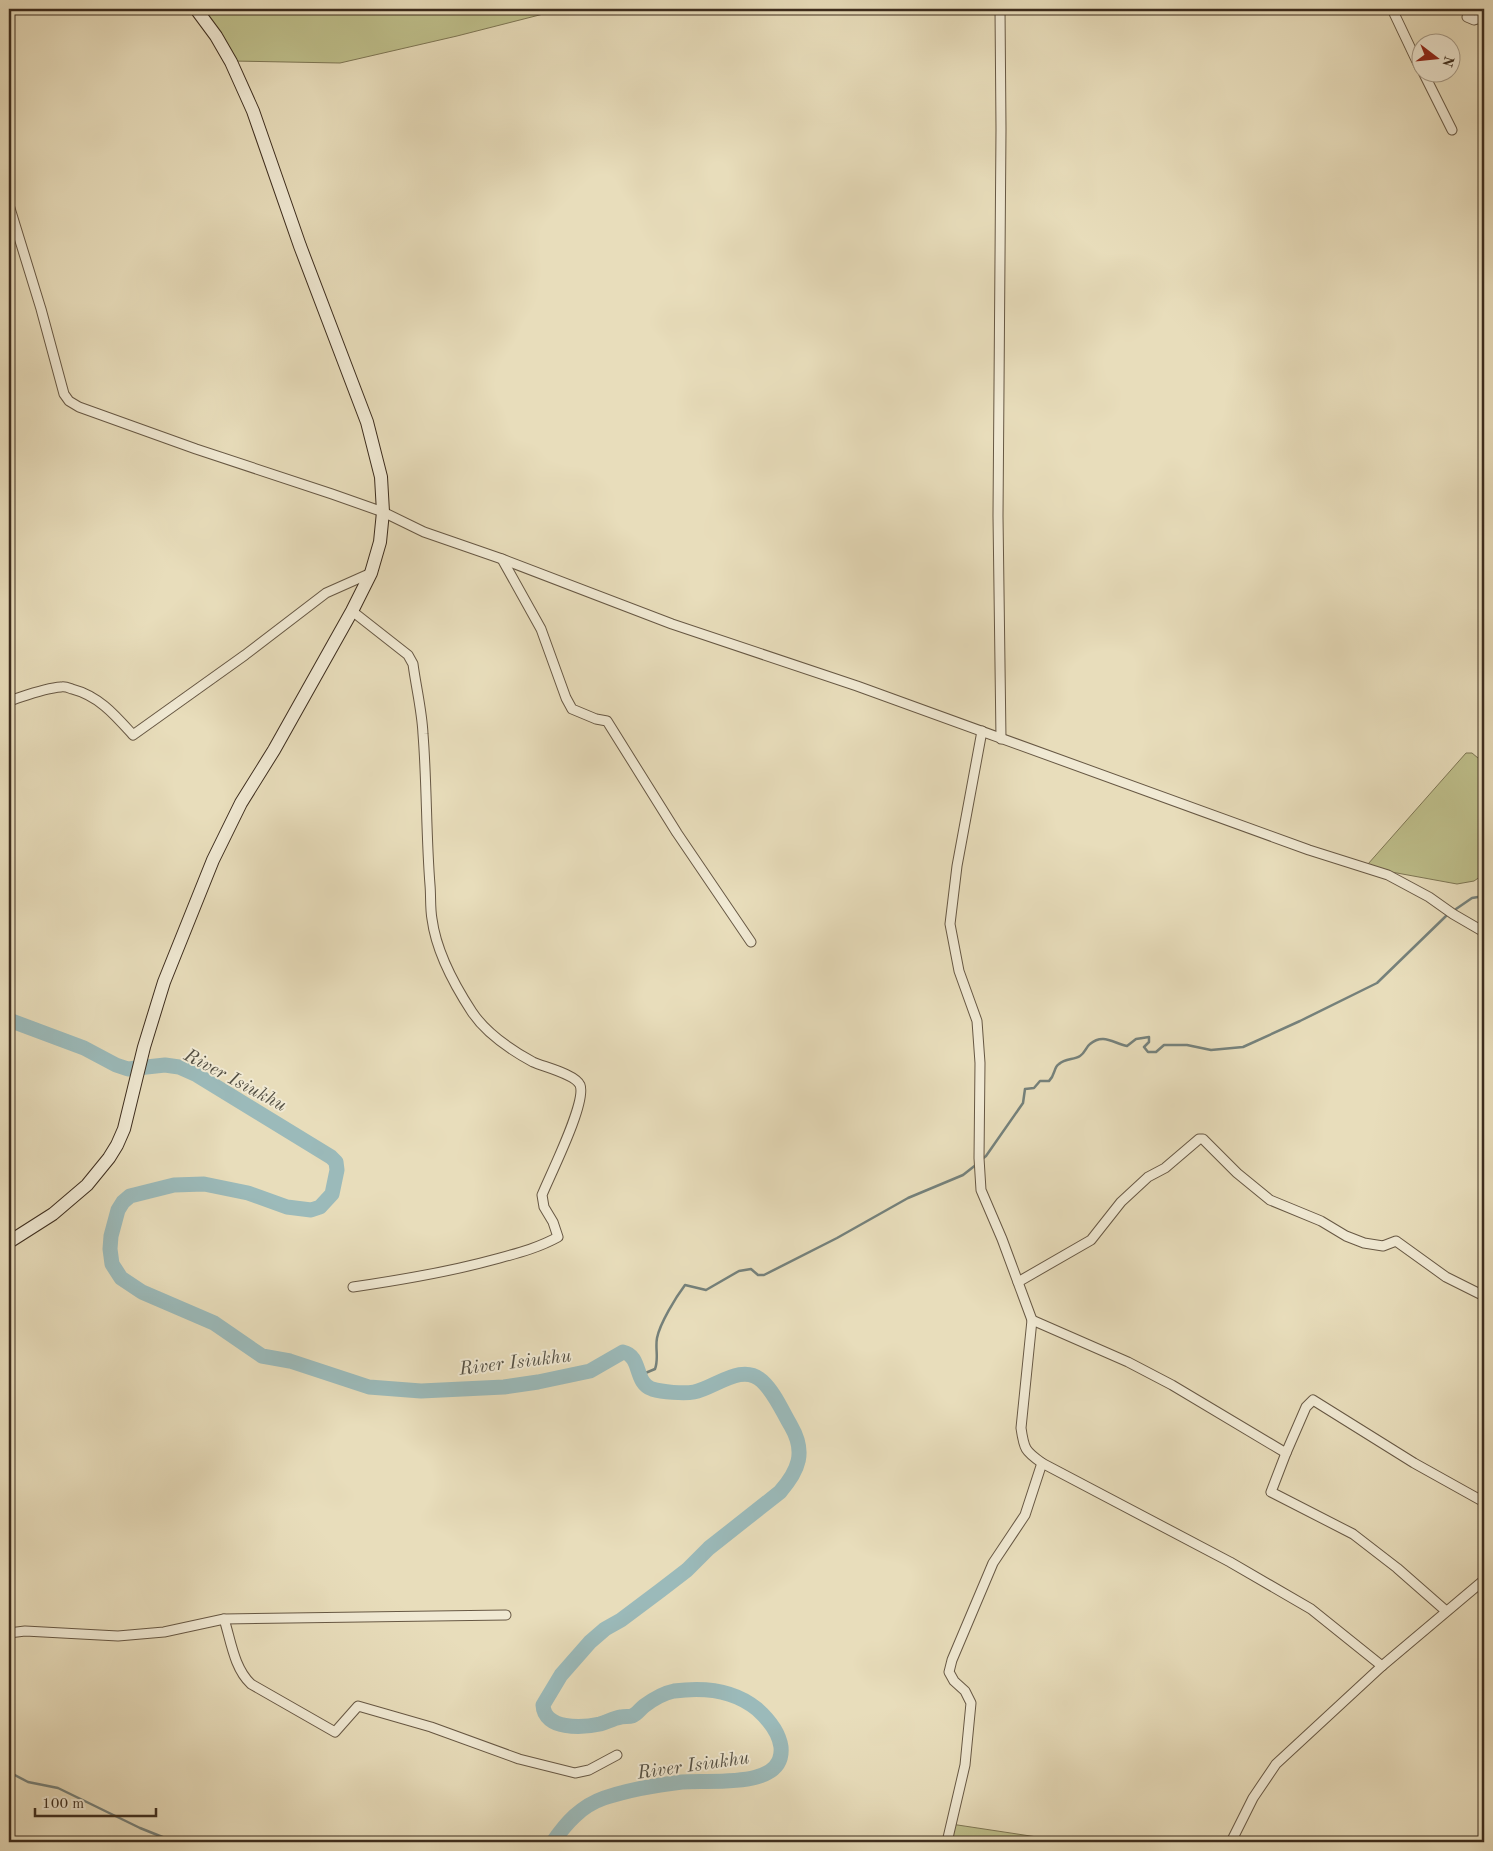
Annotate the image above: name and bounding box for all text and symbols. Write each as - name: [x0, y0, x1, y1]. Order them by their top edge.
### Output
- north arrow: [1410, 32, 1460, 82]
- text: N: [1439, 54, 1456, 69]
- water label: River Isiukhu: [180, 1046, 289, 1116]
- water label: River Isiukhu: [457, 1347, 573, 1380]
- water label: River Isiukhu: [635, 1749, 751, 1784]
- scale bar: [35, 1786, 156, 1818]
- text: 100 m: [42, 1797, 84, 1812]

